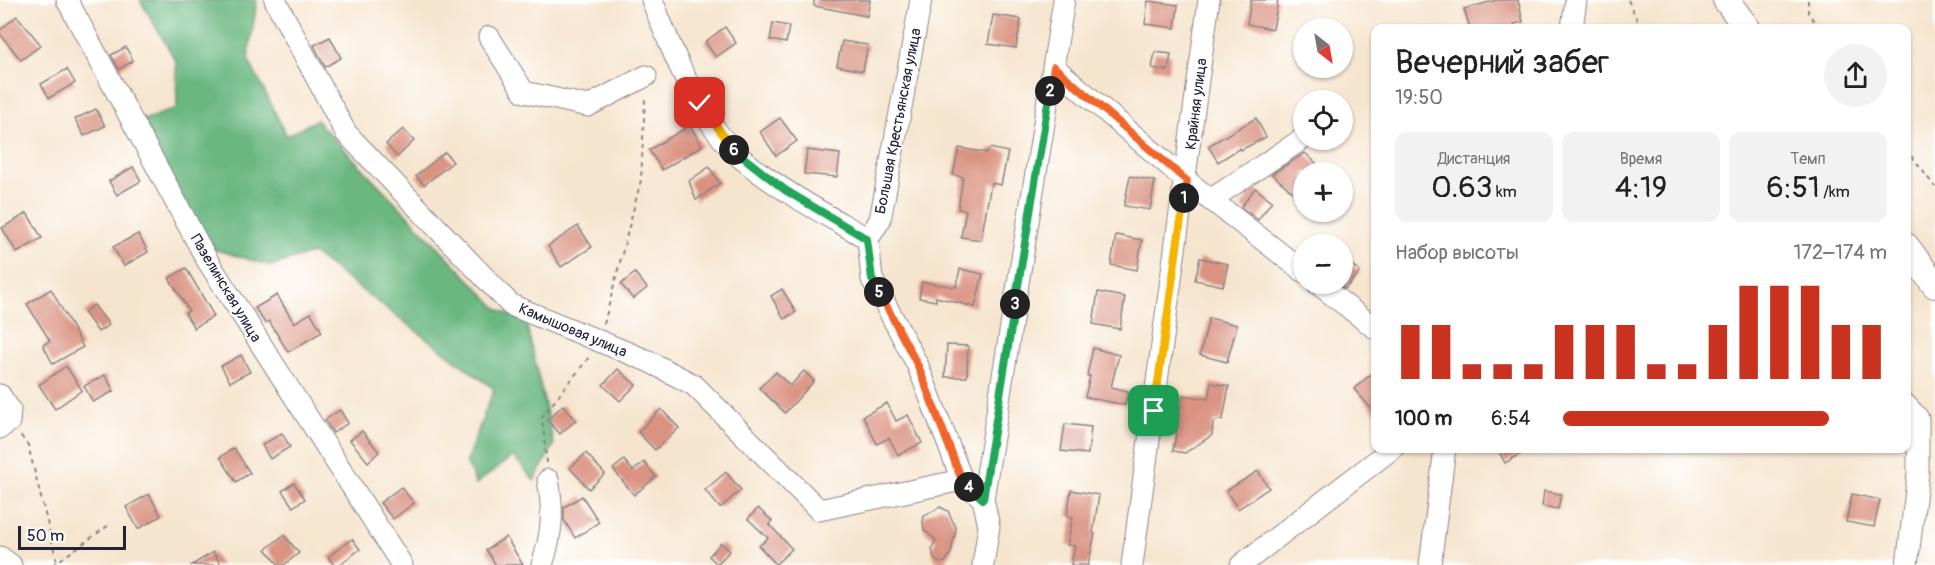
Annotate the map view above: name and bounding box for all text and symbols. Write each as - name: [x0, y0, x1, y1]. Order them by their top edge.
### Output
- north arrow: [1293, 18, 1353, 78]
- map controls: [1293, 18, 1353, 294]
- street label: Большая Крестьянская улица: [871, 26, 926, 216]
- text: Вечерний забег: [1395, 42, 1609, 83]
- button: share: [1824, 44, 1887, 107]
- street label: Крайняя улица: [1181, 57, 1212, 151]
- pin: 2: [1035, 76, 1065, 106]
- pin: [674, 77, 725, 128]
- text: 2: [1046, 81, 1054, 101]
- text: 19:50: [1395, 85, 1443, 110]
- icon: check: [683, 86, 716, 119]
- button: locate: [1293, 90, 1353, 150]
- pin: 6: [719, 135, 749, 165]
- text: 6: [729, 140, 739, 160]
- text: Дистанция: [1438, 149, 1510, 169]
- text: Время: [1620, 149, 1662, 169]
- text: Темп: [1790, 149, 1826, 169]
- button: +: [1293, 162, 1353, 222]
- text: 0.63: [1431, 169, 1492, 206]
- text: 4:19: [1615, 169, 1667, 206]
- text: 6:51: [1766, 169, 1820, 206]
- text: km: [1492, 182, 1517, 202]
- text: /km: [1820, 182, 1850, 202]
- pin: 1: [1169, 183, 1199, 213]
- text: 1: [1181, 188, 1187, 208]
- street label: Пазелинская улица: [186, 231, 265, 346]
- button: −: [1293, 234, 1353, 294]
- text: Набор высоты: [1395, 240, 1519, 265]
- text: 172–174 m: [1794, 240, 1887, 265]
- pin: 5: [864, 277, 894, 307]
- text: 5: [875, 282, 883, 302]
- pin: 3: [1000, 289, 1030, 319]
- text: 3: [1011, 294, 1019, 314]
- street label: Камышовая улица: [516, 299, 630, 362]
- pin: [1128, 385, 1179, 436]
- icon: arrive: [1137, 394, 1170, 427]
- text: 100 m: [1395, 406, 1452, 431]
- text: 6:54: [1491, 406, 1530, 431]
- pin: 4: [954, 472, 984, 502]
- text: 4: [964, 477, 974, 497]
- scale bar: [18, 523, 126, 550]
- text: 50 m: [27, 526, 64, 546]

